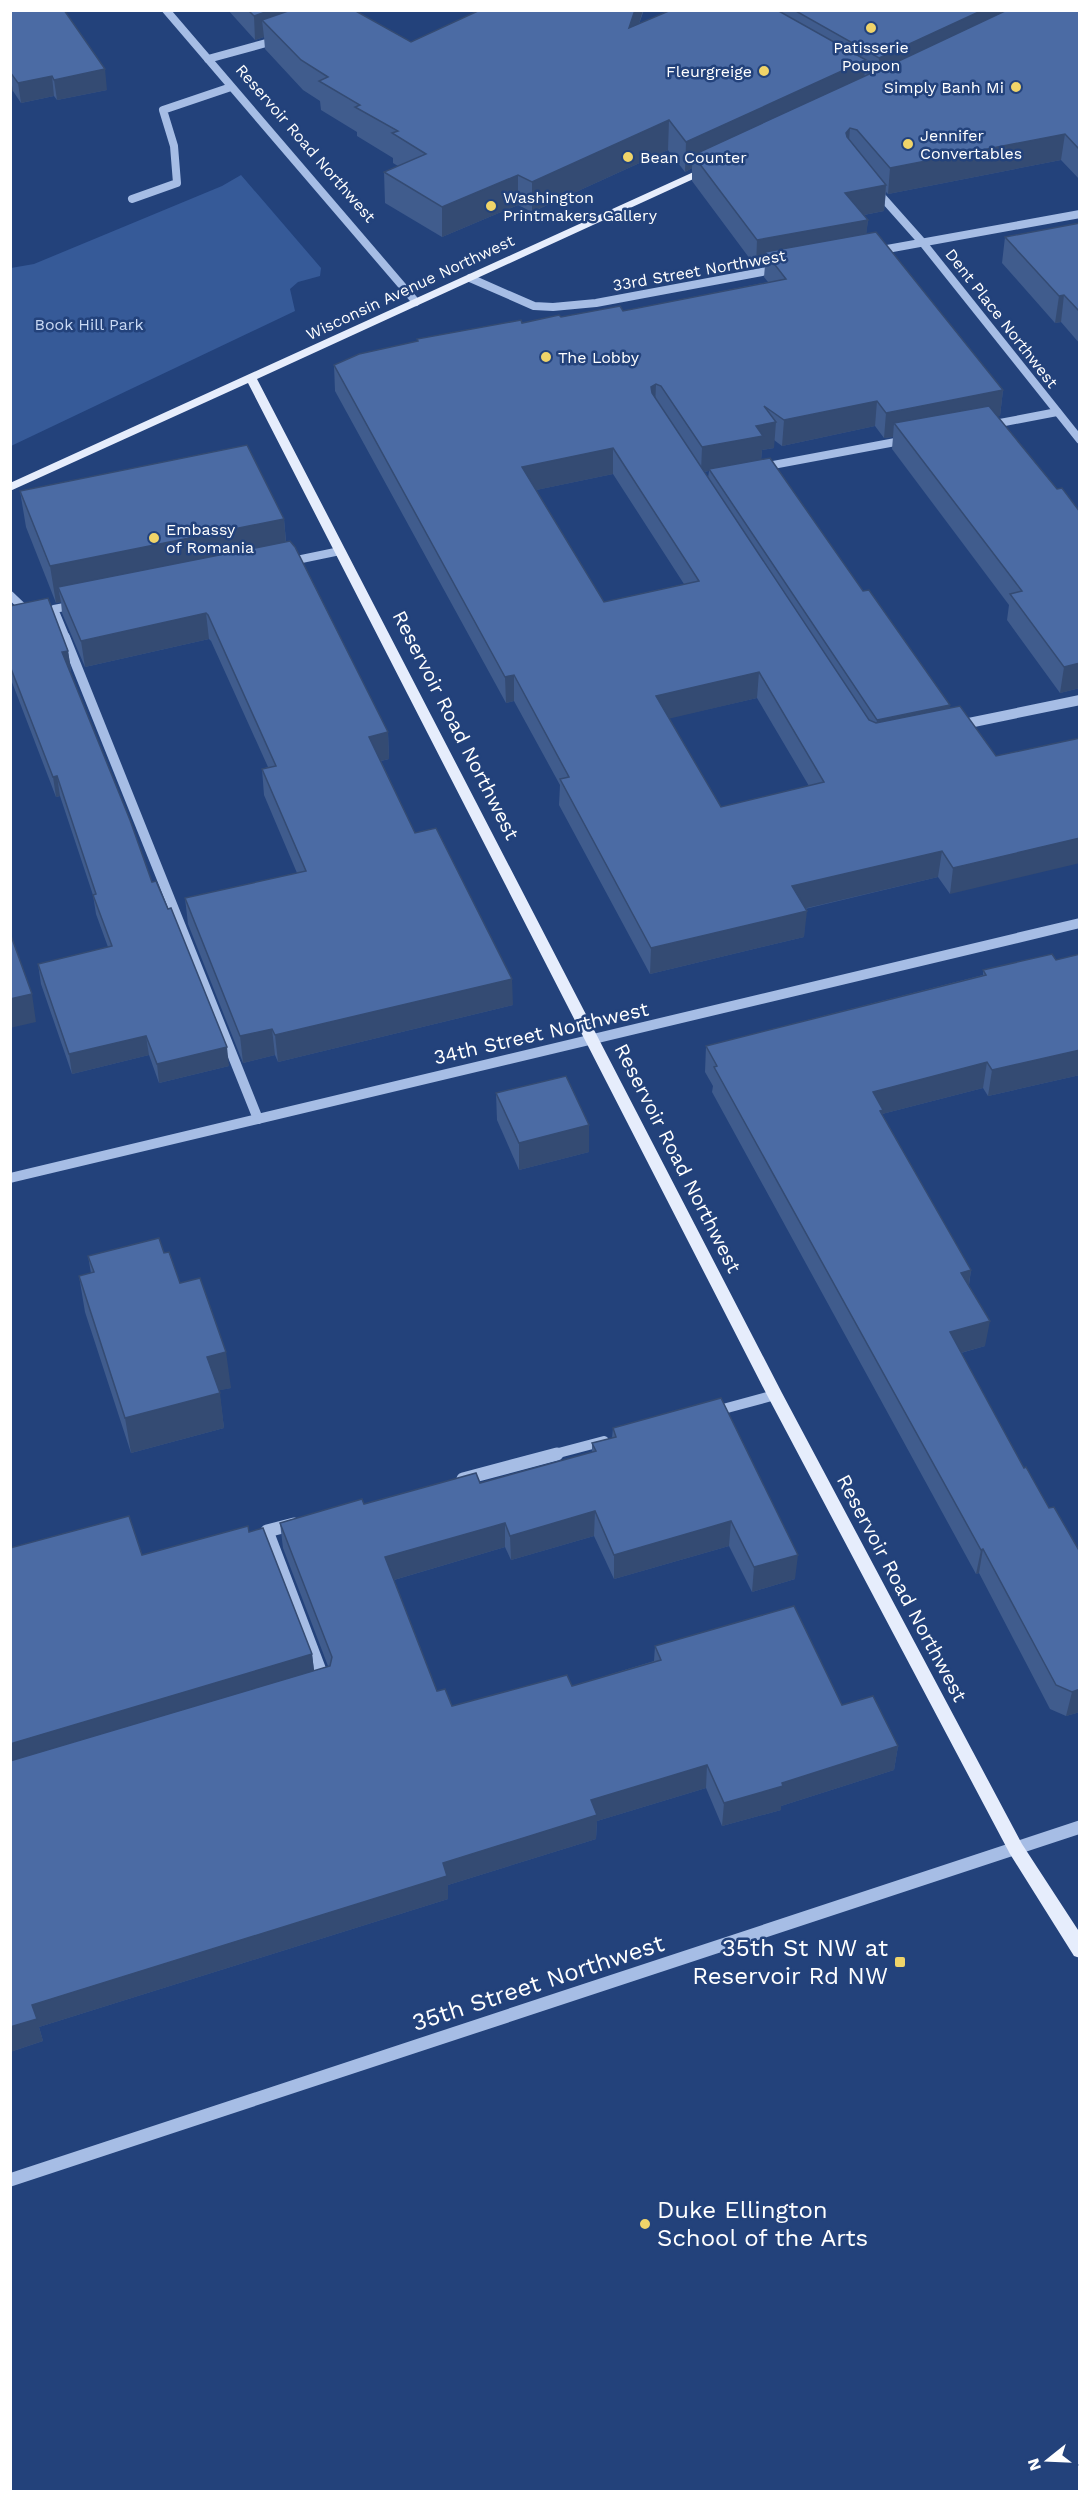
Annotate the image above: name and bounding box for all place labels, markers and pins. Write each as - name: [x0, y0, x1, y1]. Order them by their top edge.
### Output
- marker: Patisserie Poupon: [864, 21, 878, 35]
- place label: Patisserie Poupon: [833, 38, 909, 75]
- place label: Fleurgreige: [666, 62, 752, 81]
- marker: Fleurgreige: [757, 64, 771, 78]
- place label: Simply Banh Mi: [884, 78, 1004, 97]
- marker: Simply Banh Mi: [1009, 80, 1023, 94]
- place label: Jennifer Convertables: [920, 126, 1022, 163]
- marker: Jennifer Convertables: [901, 137, 915, 151]
- place label: Bean Counter: [640, 148, 747, 167]
- marker: Bean Counter: [621, 150, 635, 164]
- place label: Washington Printmakers Gallery: [503, 188, 658, 225]
- marker: Washington Printmakers Gallery: [484, 199, 498, 213]
- place label: The Lobby: [558, 348, 640, 367]
- marker: The Lobby: [539, 350, 553, 364]
- place label: Embassy of Romania: [166, 520, 254, 557]
- marker: Embassy of Romania: [147, 531, 161, 545]
- place label: 35th St NW at Reservoir Rd NW: [692, 1934, 888, 1990]
- marker: 35th St NW at Reservoir Rd NW: [893, 1955, 907, 1969]
- place label: Duke Ellington School of the Arts: [657, 2196, 868, 2252]
- marker: Duke Ellington School of the Arts: [638, 2217, 652, 2231]

